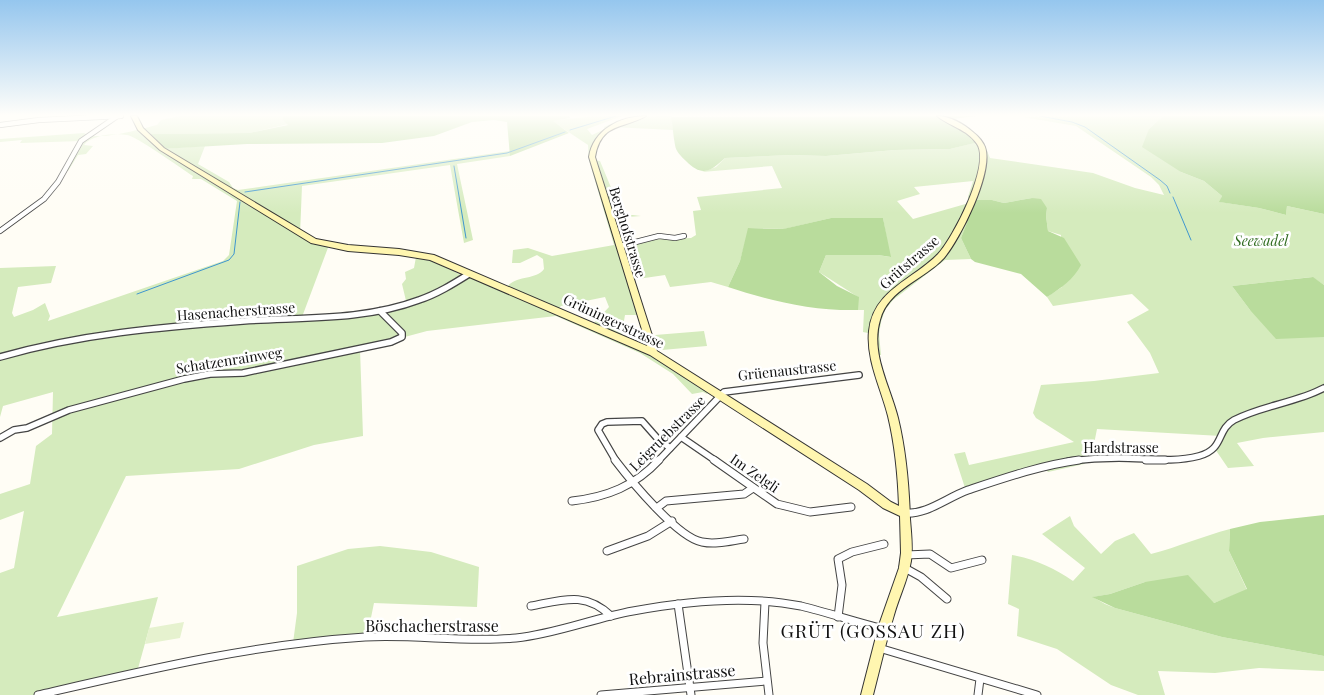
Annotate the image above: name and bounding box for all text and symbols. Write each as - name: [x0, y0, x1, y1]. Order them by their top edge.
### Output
- street label: Berghofstrasse: [605, 184, 651, 280]
- street label: Grütstrasse: [875, 231, 943, 293]
- park label: Seewadel: [1233, 231, 1289, 250]
- street label: Grüningerstrasse: [560, 289, 668, 353]
- street label: Hasenacherstrasse: [176, 297, 296, 325]
- street label: Schatzenrainweg: [175, 342, 284, 378]
- street label: Grüenaustrasse: [737, 355, 837, 385]
- street label: Leigruebstrasse: [625, 391, 709, 475]
- street label: Hardstrasse: [1083, 438, 1159, 457]
- street label: Im Zelgli: [727, 449, 783, 497]
- street label: Böschacherstrasse: [365, 615, 499, 636]
- district label: GRÜT (GOSSAU ZH): [780, 617, 966, 643]
- street label: Rebrainstrasse: [628, 659, 736, 689]

